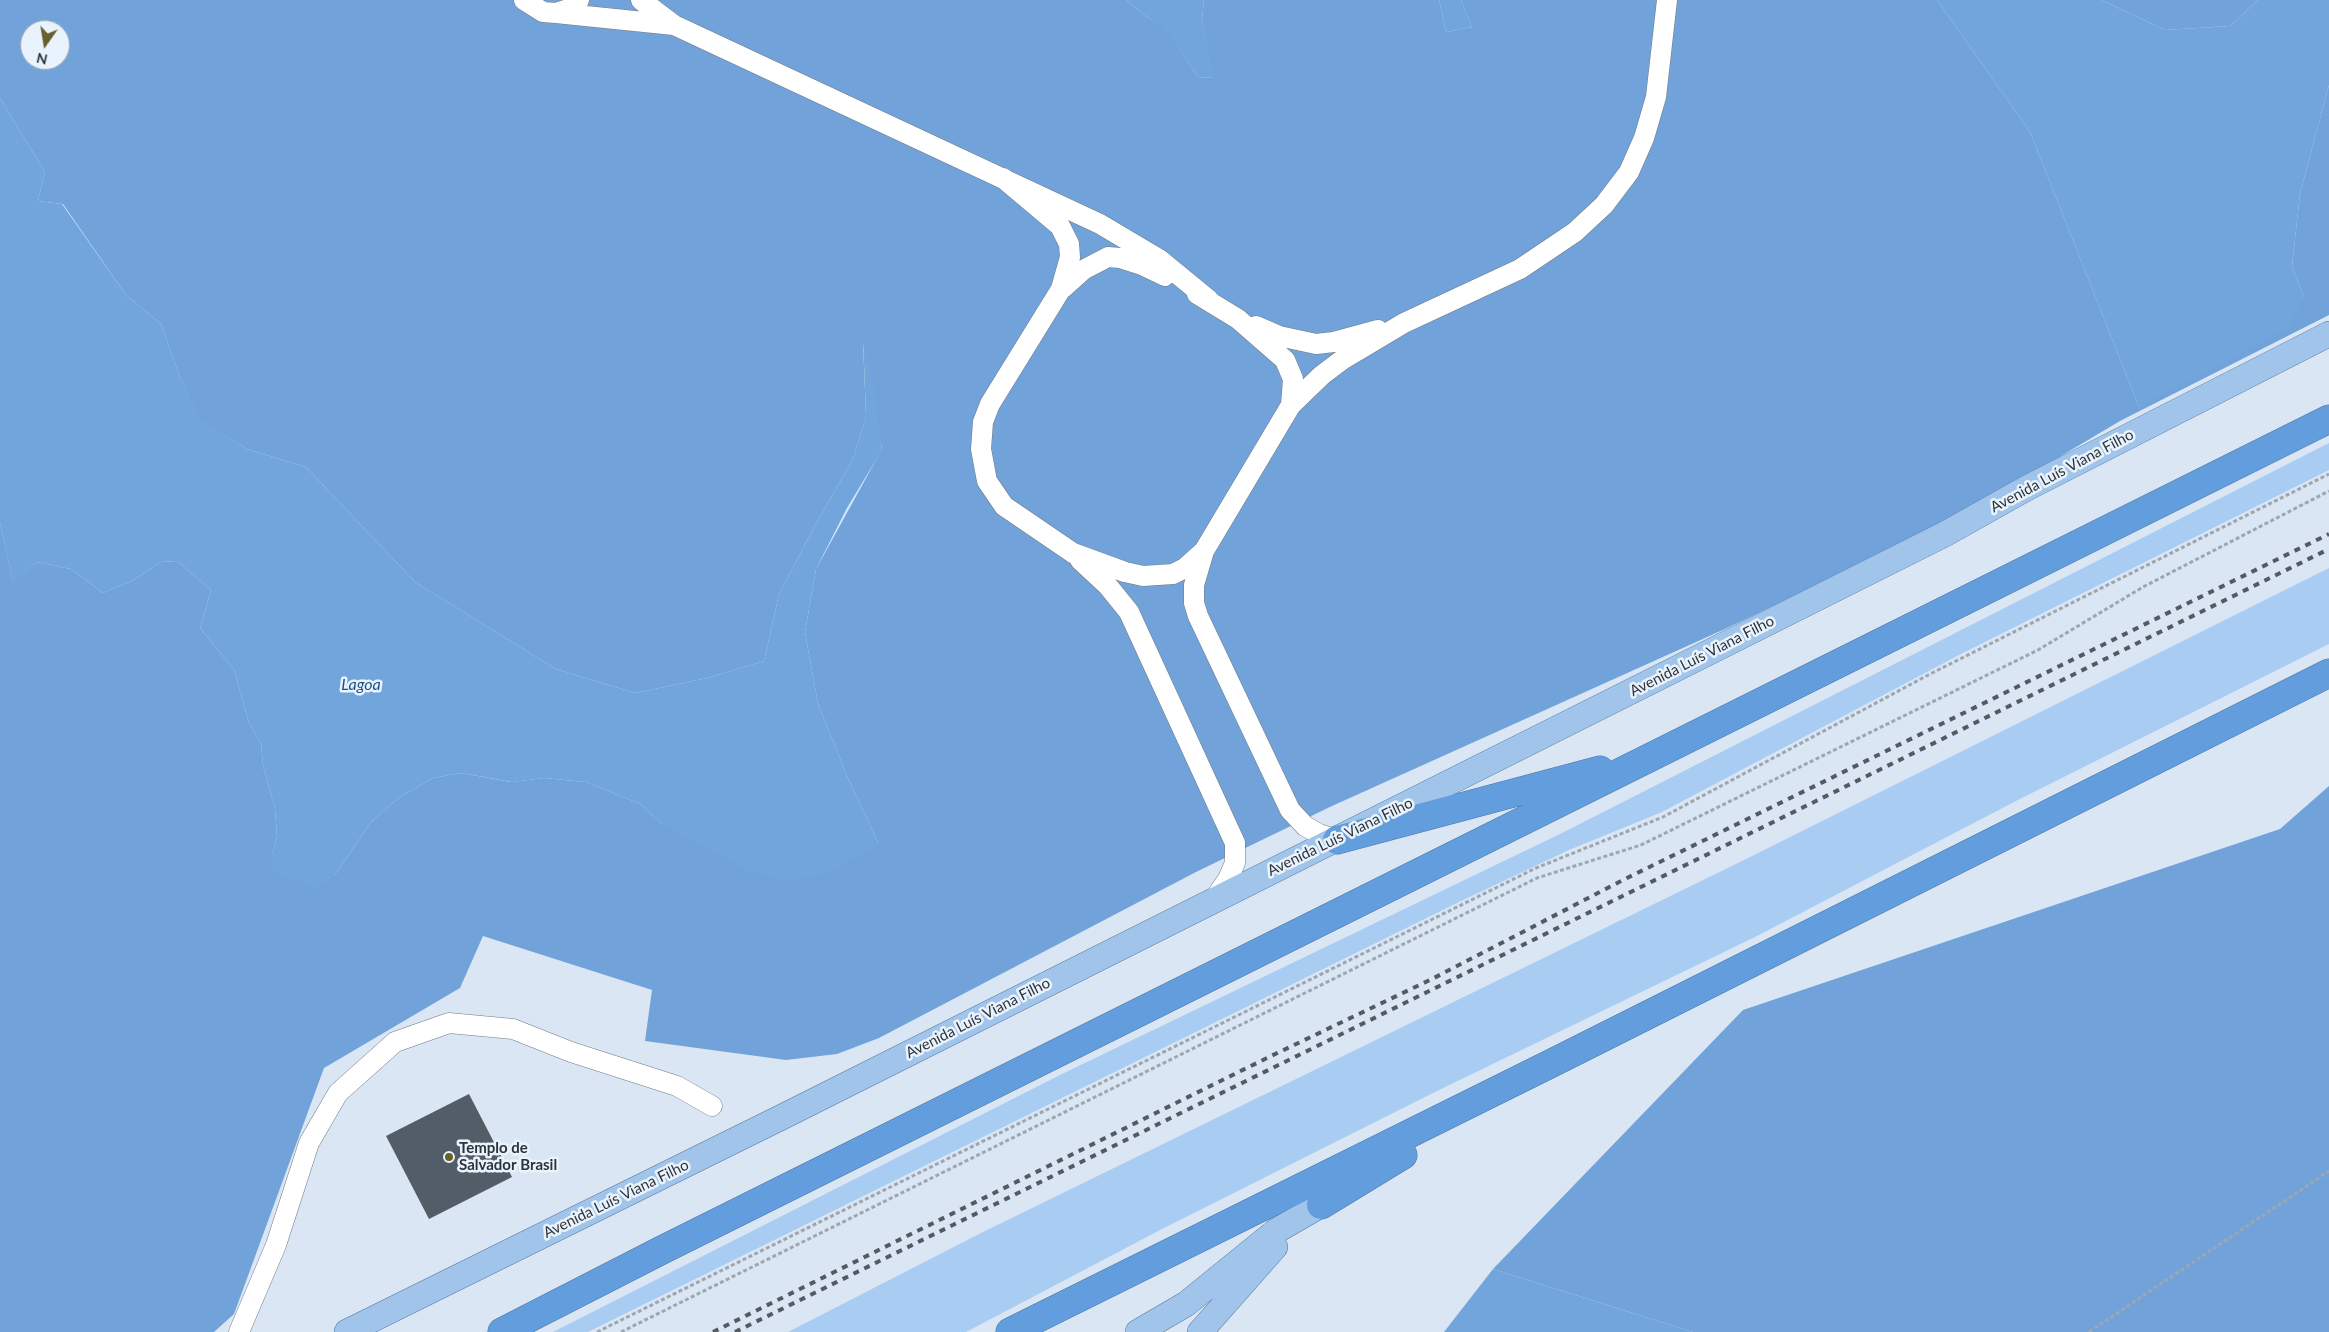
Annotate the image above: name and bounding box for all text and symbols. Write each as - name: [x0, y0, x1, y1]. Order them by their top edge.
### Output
- north arrow: [20, 20, 70, 70]
- text: N: [35, 50, 49, 69]
- street label: Avenida Luís Viana Filho: [1987, 426, 2137, 516]
- street label: Avenida Luís Viana Filho: [1627, 612, 1777, 700]
- water label: Lagoa: [341, 675, 381, 695]
- street label: Avenida Luís Viana Filho: [1264, 794, 1416, 880]
- street label: Avenida Luís Viana Filho: [903, 974, 1053, 1062]
- place label: Templo de Salvador Brasil: [459, 1139, 557, 1174]
- marker: Templo de Salvador Brasil: [443, 1151, 455, 1163]
- street label: Avenida Luís Viana Filho: [540, 1156, 692, 1242]

